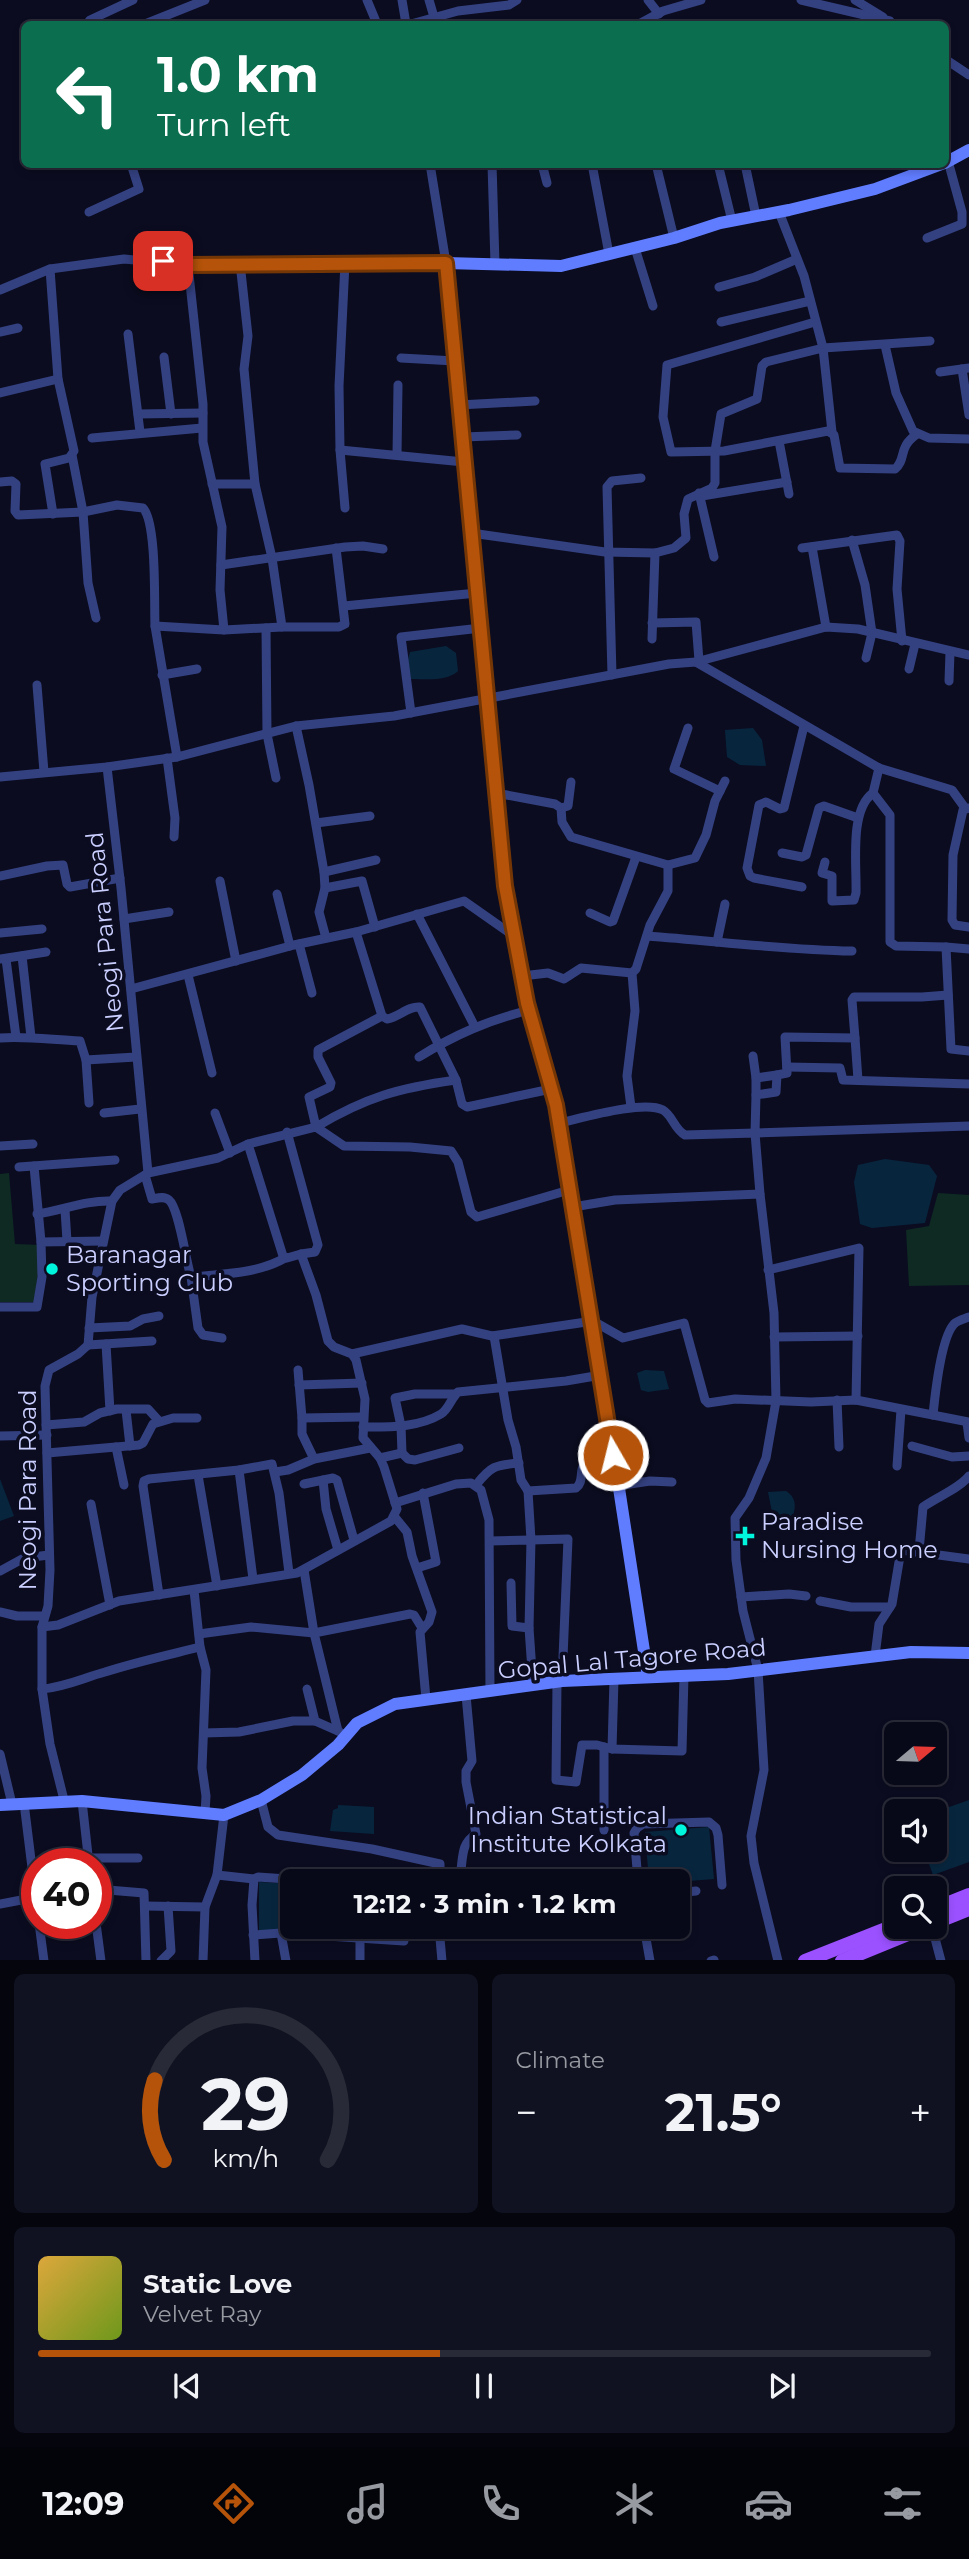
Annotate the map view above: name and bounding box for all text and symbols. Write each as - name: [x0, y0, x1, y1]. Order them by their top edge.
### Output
- text: 1.0 km: [157, 45, 319, 104]
- icon: left: [42, 49, 133, 140]
- text: Turn left: [157, 105, 291, 144]
- pin: [133, 231, 193, 291]
- icon: arrive: [144, 242, 182, 280]
- street label: Neogi Para Road: [80, 831, 129, 1034]
- place label: Baranagar Sporting Club: [66, 1240, 233, 1297]
- marker: Baranagar Sporting Club: [44, 1261, 60, 1277]
- street label: Neogi Para Road: [13, 1389, 42, 1591]
- position arrow: [576, 1418, 650, 1492]
- place label: Paradise Nursing Home: [761, 1507, 938, 1564]
- marker: Paradise Nursing Home: [735, 1526, 755, 1546]
- street label: Gopal Lal Tagore Road: [497, 1632, 767, 1685]
- north arrow: [884, 1722, 947, 1785]
- map controls: [884, 1722, 947, 1939]
- button: sound: [884, 1799, 947, 1862]
- place label: Indian Statistical Institute Kolkata: [468, 1801, 667, 1858]
- marker: Indian Statistical Institute Kolkata: [673, 1822, 689, 1838]
- speed limit sign: 40: [21, 1848, 112, 1939]
- button: search: [884, 1876, 947, 1939]
- text: 12:12 · 3 min · 1.2 km: [353, 1888, 617, 1920]
- text: Climate: [516, 2046, 605, 2074]
- text: 29: [201, 2060, 290, 2148]
- text: 21.5°: [665, 2081, 782, 2144]
- text: −: [516, 2089, 537, 2136]
- text: +: [909, 2089, 931, 2136]
- text: km/h: [212, 2142, 279, 2172]
- text: Static Love: [143, 2268, 292, 2300]
- text: Velvet Ray: [143, 2300, 261, 2328]
- icon: previous: [168, 2367, 206, 2405]
- icon: pause: [465, 2367, 503, 2405]
- icon: next: [763, 2367, 801, 2405]
- icon: directions: [209, 2479, 258, 2528]
- icon: music: [343, 2479, 392, 2528]
- icon: phone: [476, 2479, 525, 2528]
- icon: climate: [610, 2479, 659, 2528]
- icon: car: [744, 2479, 793, 2528]
- icon: filters: [878, 2479, 927, 2528]
- text: 12:09: [42, 2484, 124, 2523]

